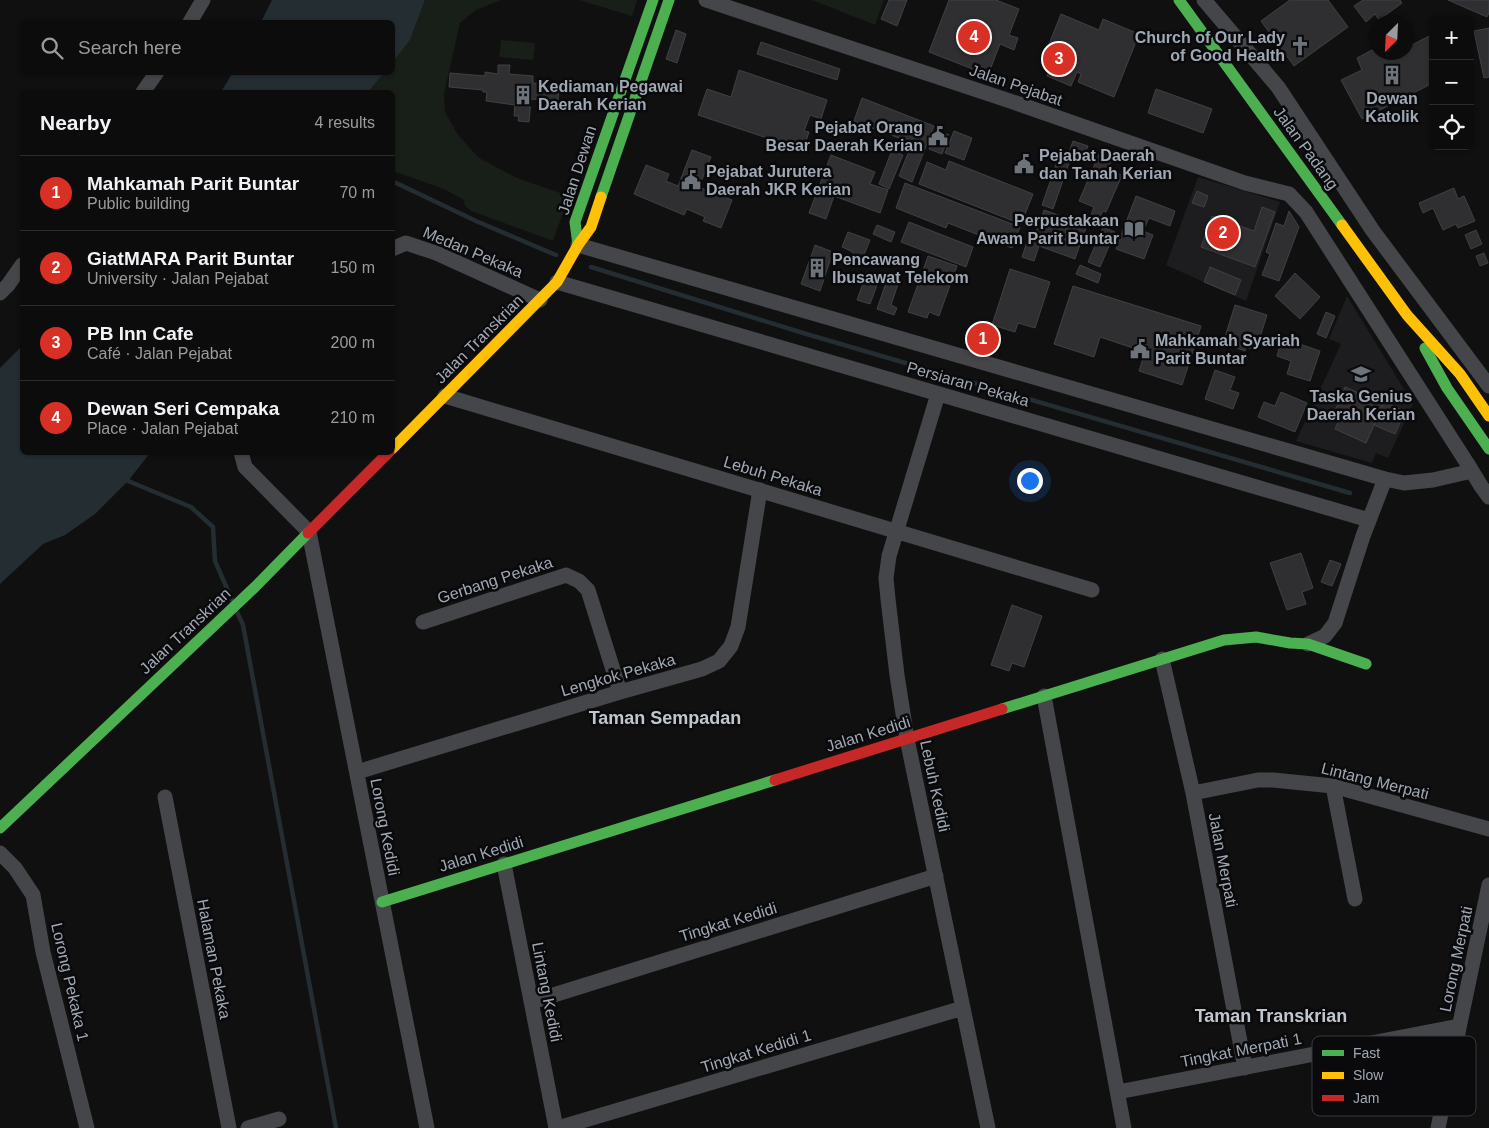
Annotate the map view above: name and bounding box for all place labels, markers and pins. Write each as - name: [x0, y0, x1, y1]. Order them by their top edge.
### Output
- pin: 4: [958, 18, 990, 56]
- place label: Church of Our Lady of Good Health: [1135, 29, 1285, 64]
- church icon: Church of Our Lady of Good Health: [1289, 35, 1311, 57]
- pin: 3: [1043, 40, 1075, 78]
- building icon: Dewan Katolik: [1381, 64, 1403, 86]
- place label: Kediaman Pegawai Daerah Kerian: [538, 78, 683, 113]
- building icon: Kediaman Pegawai Daerah Kerian: [512, 84, 534, 106]
- place label: Dewan Katolik: [1365, 90, 1419, 125]
- place label: Pejabat Orang Besar Daerah Kerian: [766, 119, 923, 154]
- public building icon: Pejabat Orang Besar Daerah Kerian: [927, 125, 949, 147]
- place label: Pejabat Daerah dan Tanah Kerian: [1039, 147, 1172, 182]
- public building icon: Pejabat Daerah dan Tanah Kerian: [1013, 153, 1035, 175]
- place label: Pejabat Jurutera Daerah JKR Kerian: [706, 163, 851, 198]
- public building icon: Pejabat Jurutera Daerah JKR Kerian: [680, 169, 702, 191]
- place label: Perpustakaan Awam Parit Buntar: [976, 212, 1119, 247]
- pin: 2: [1207, 214, 1239, 252]
- library icon: Perpustakaan Awam Parit Buntar: [1123, 218, 1145, 240]
- place label: Pencawang Ibusawat Telekom: [832, 251, 969, 286]
- building icon: Pencawang Ibusawat Telekom: [806, 257, 828, 279]
- pin: 1: [967, 320, 999, 358]
- place label: Mahkamah Syariah Parit Buntar: [1155, 332, 1300, 367]
- public building icon: Mahkamah Syariah Parit Buntar: [1129, 338, 1151, 360]
- school or university icon: Taska Genius Daerah Kerian: [1350, 363, 1372, 385]
- place label: Taska Genius Daerah Kerian: [1307, 388, 1415, 423]

